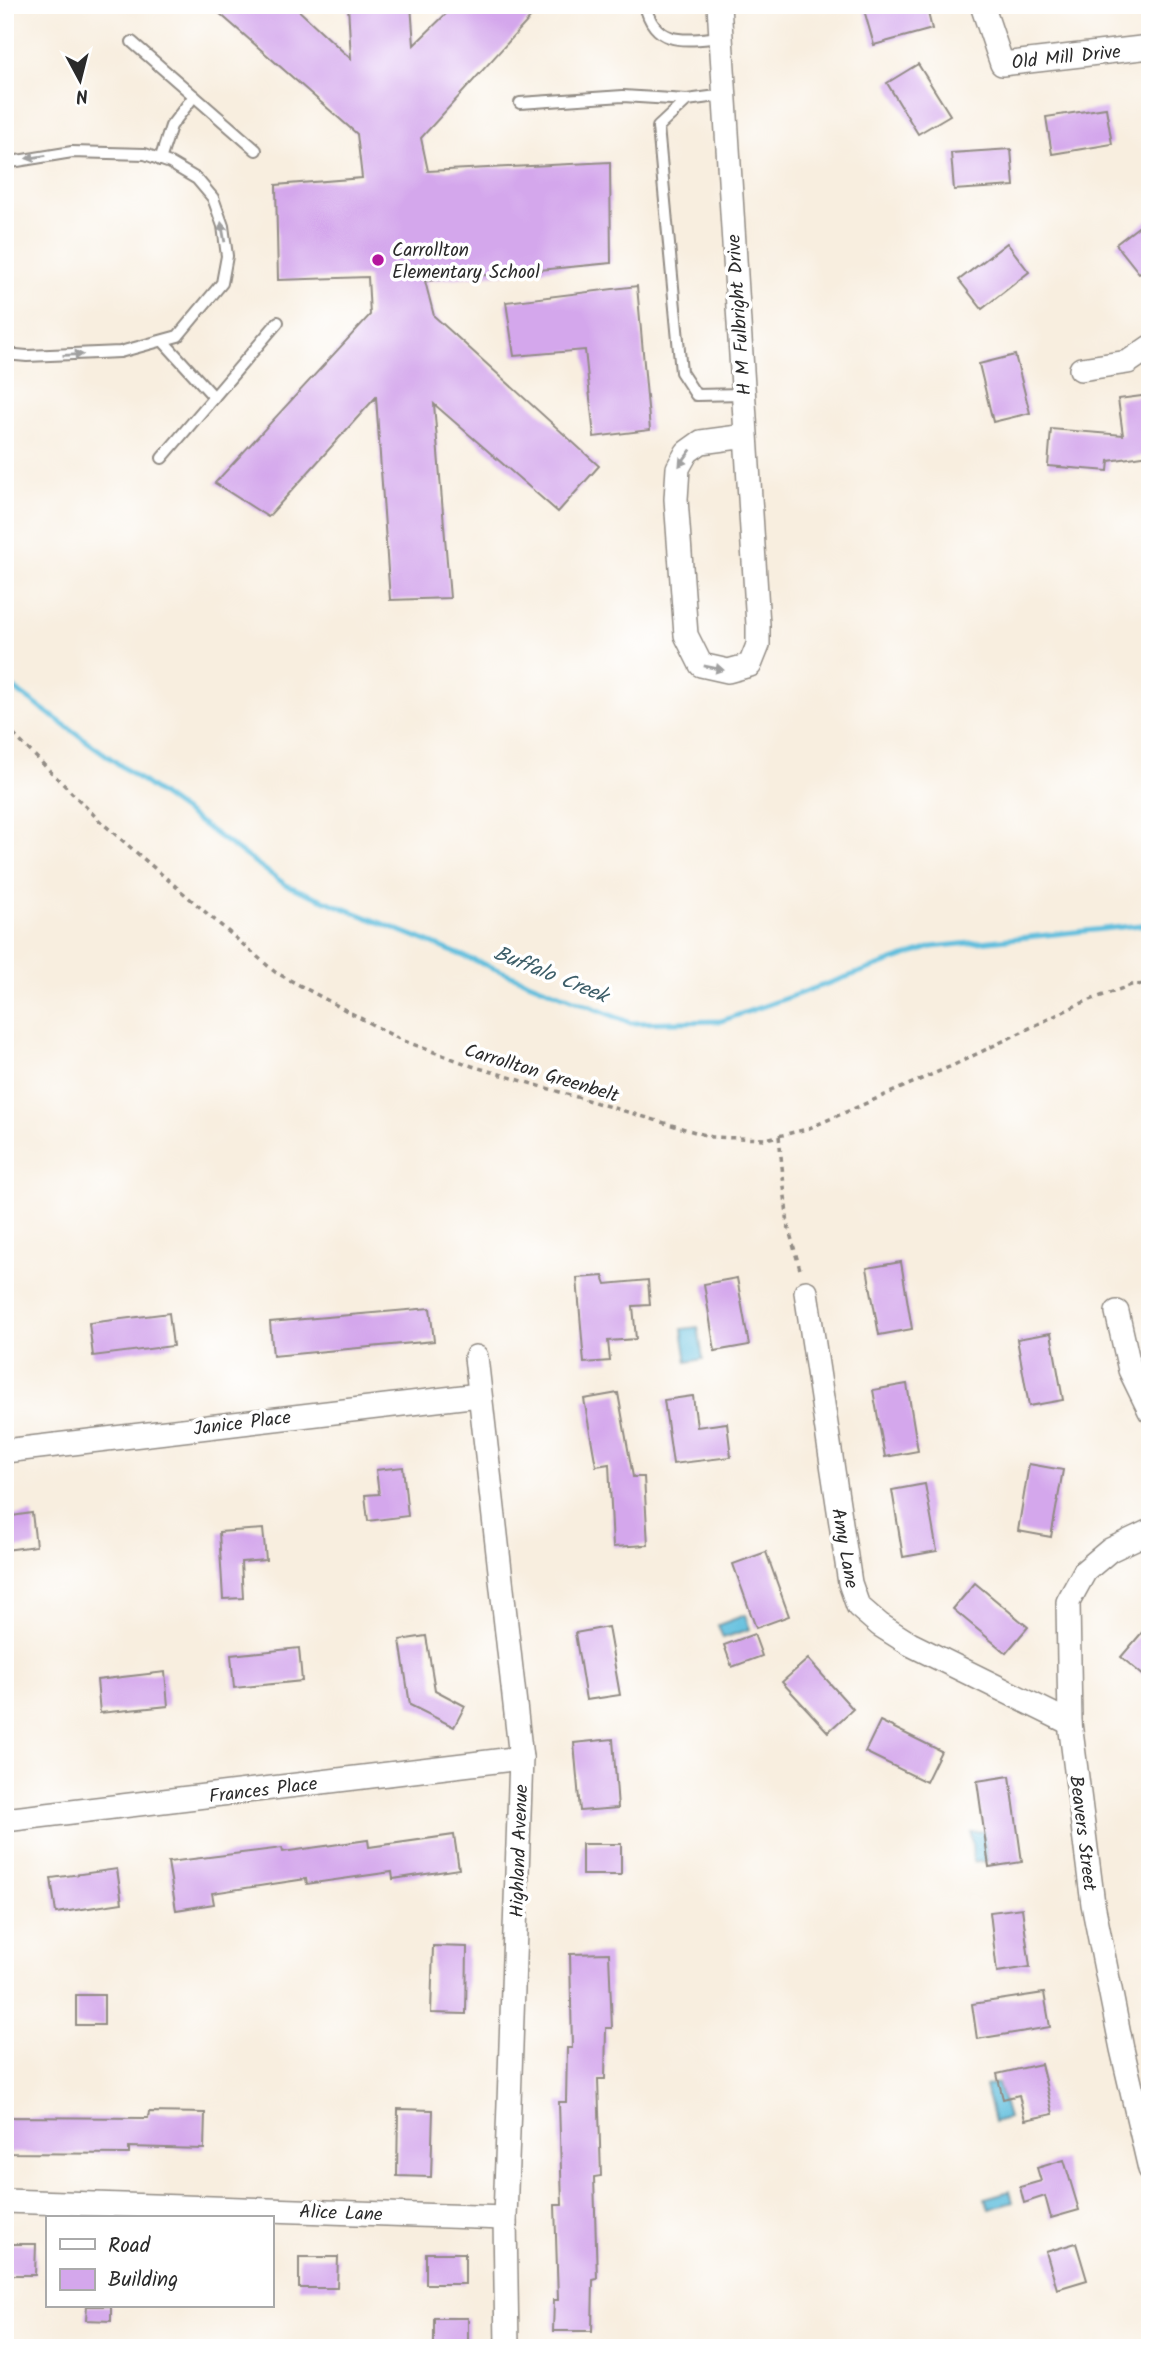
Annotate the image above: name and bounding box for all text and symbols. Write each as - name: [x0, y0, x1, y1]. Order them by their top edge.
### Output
- street label: Old Mill Drive: [1010, 37, 1123, 79]
- north arrow: [46, 46, 116, 116]
- text: N: [74, 79, 90, 111]
- one-way arrow: [25, 152, 47, 163]
- one-way arrow: [217, 221, 228, 243]
- street label: H M Fulbright Drive: [719, 233, 761, 396]
- place label: Carrollton Elementary School: [392, 236, 540, 288]
- marker: Carrollton Elementary School: [370, 252, 386, 268]
- one-way arrow: [63, 349, 85, 360]
- one-way arrow: [678, 449, 692, 467]
- one-way arrow: [703, 663, 725, 674]
- water label: Buffalo Creek: [488, 938, 615, 1014]
- street label: Carrollton Greenbelt: [460, 1036, 623, 1112]
- street label: Janice Place: [192, 1403, 293, 1445]
- street label: Amy Lane: [822, 1506, 866, 1591]
- street label: Frances Place: [207, 1769, 320, 1813]
- street label: Beavers Street: [1060, 1774, 1104, 1893]
- street label: Highland Avenue: [503, 1784, 537, 1918]
- street label: Alice Lane: [299, 2198, 384, 2230]
- legend: [46, 2216, 273, 2308]
- text: Road: [108, 2230, 151, 2263]
- text: Building: [108, 2264, 178, 2297]

